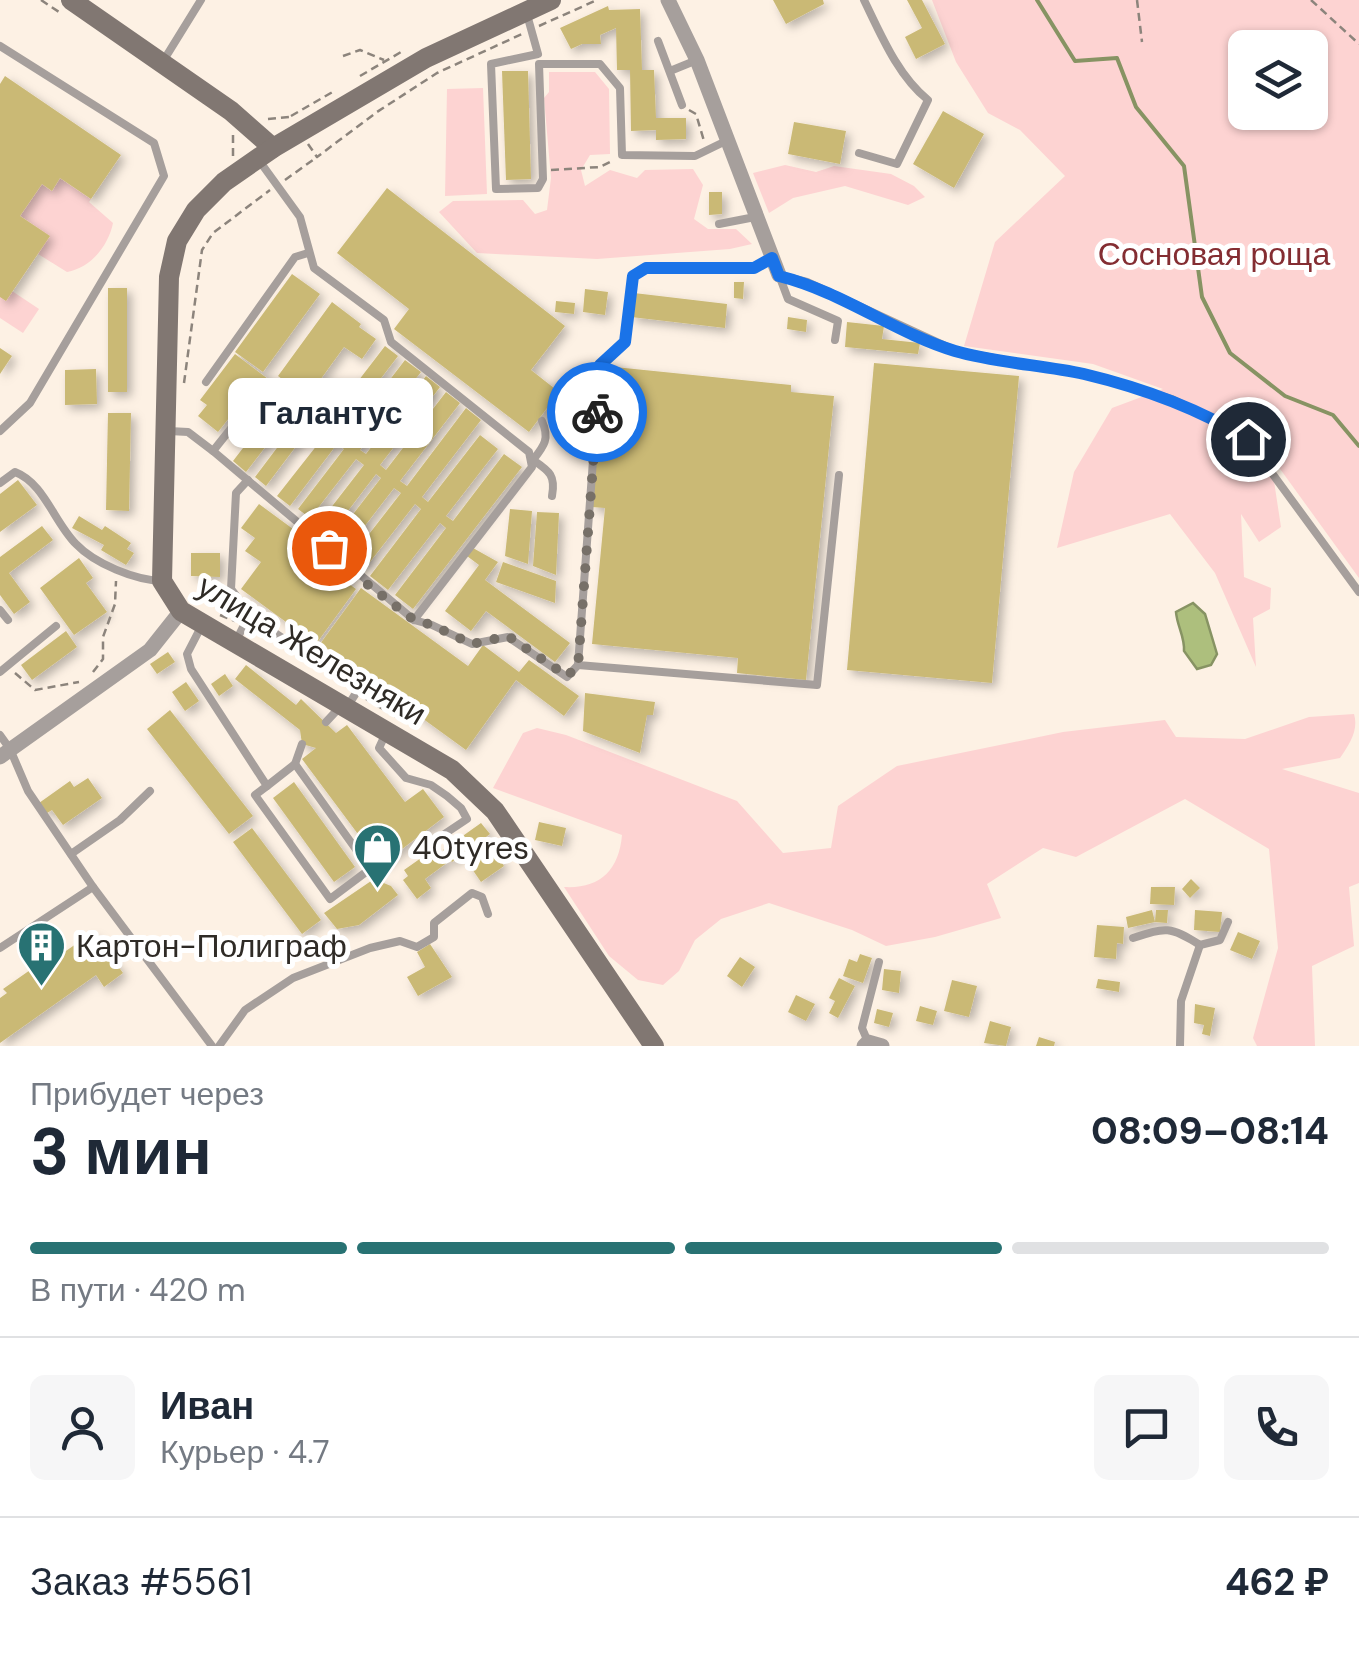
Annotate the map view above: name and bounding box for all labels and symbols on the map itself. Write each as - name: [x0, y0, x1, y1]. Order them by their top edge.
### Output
- park label: Сосновая роща: [1098, 233, 1330, 275]
- courier: [547, 362, 647, 462]
- callout: Галантус: [226, 378, 432, 448]
- pin: [1206, 397, 1291, 482]
- pin: [287, 506, 372, 591]
- street label: улица Железняки: [190, 565, 434, 735]
- shop icon: 40tyres: [351, 822, 403, 890]
- place label: 40tyres: [412, 827, 529, 869]
- building icon: Картон-Полиграф: [15, 920, 67, 988]
- place label: Картон-Полиграф: [76, 925, 347, 967]

